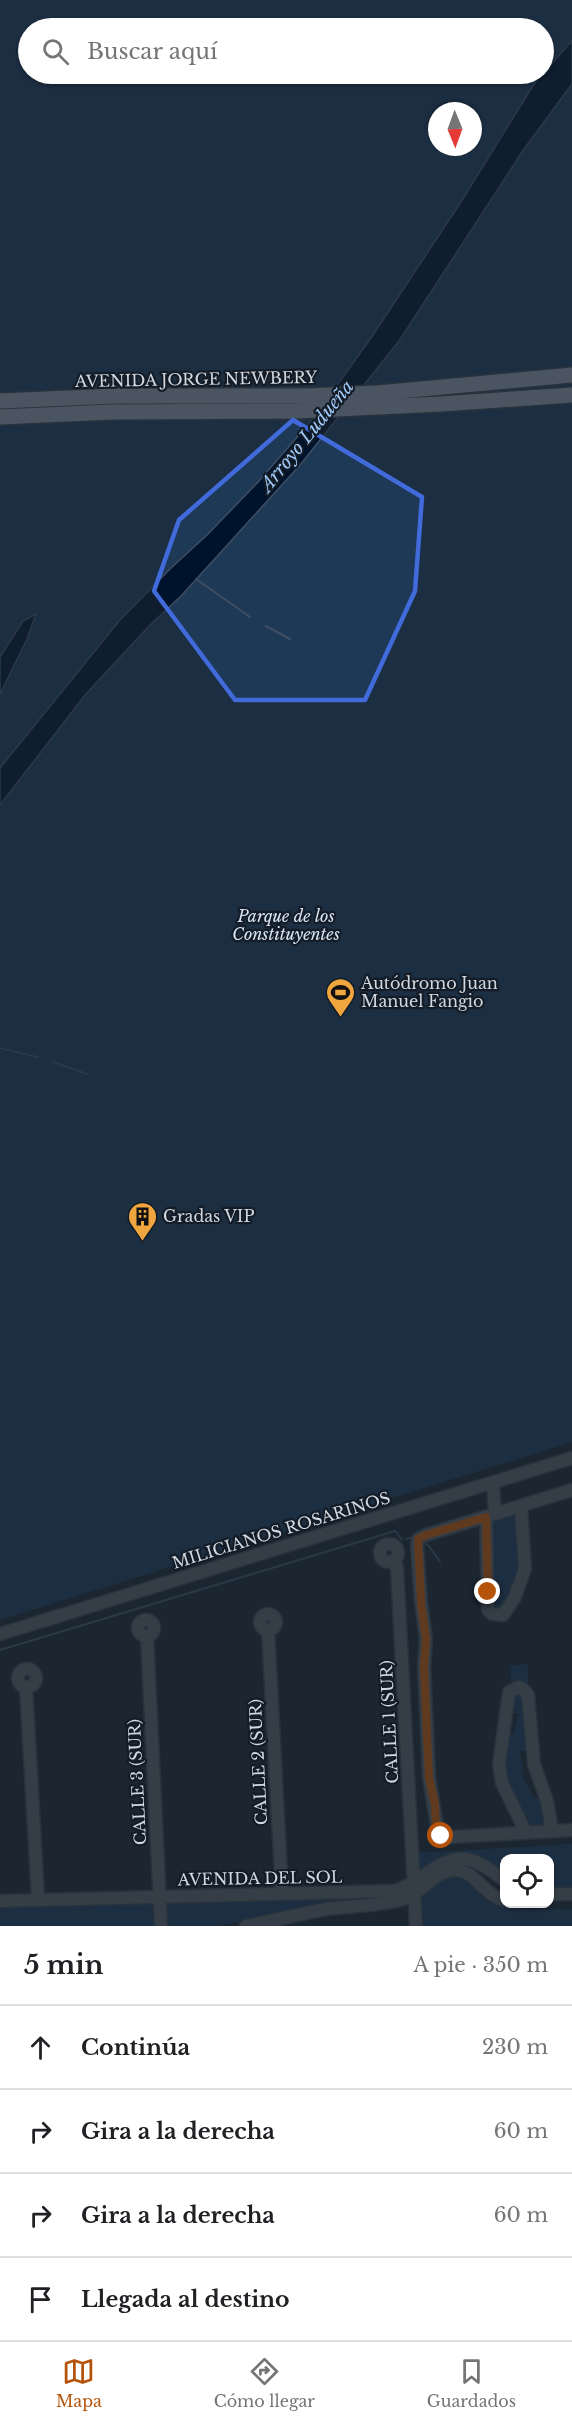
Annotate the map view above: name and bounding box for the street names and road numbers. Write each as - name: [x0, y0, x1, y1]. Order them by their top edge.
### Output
- street label: AVENIDA JORGE NEWBERY: [74, 367, 318, 391]
- street label: MILICIANOS ROSARINOS: [169, 1487, 393, 1573]
- street label: CALLE 1 (SUR): [376, 1660, 402, 1784]
- street label: CALLE 2 (SUR): [245, 1698, 271, 1826]
- street label: CALLE 3 (SUR): [124, 1718, 150, 1846]
- street label: AVENIDA DEL SOL: [177, 1867, 343, 1889]

